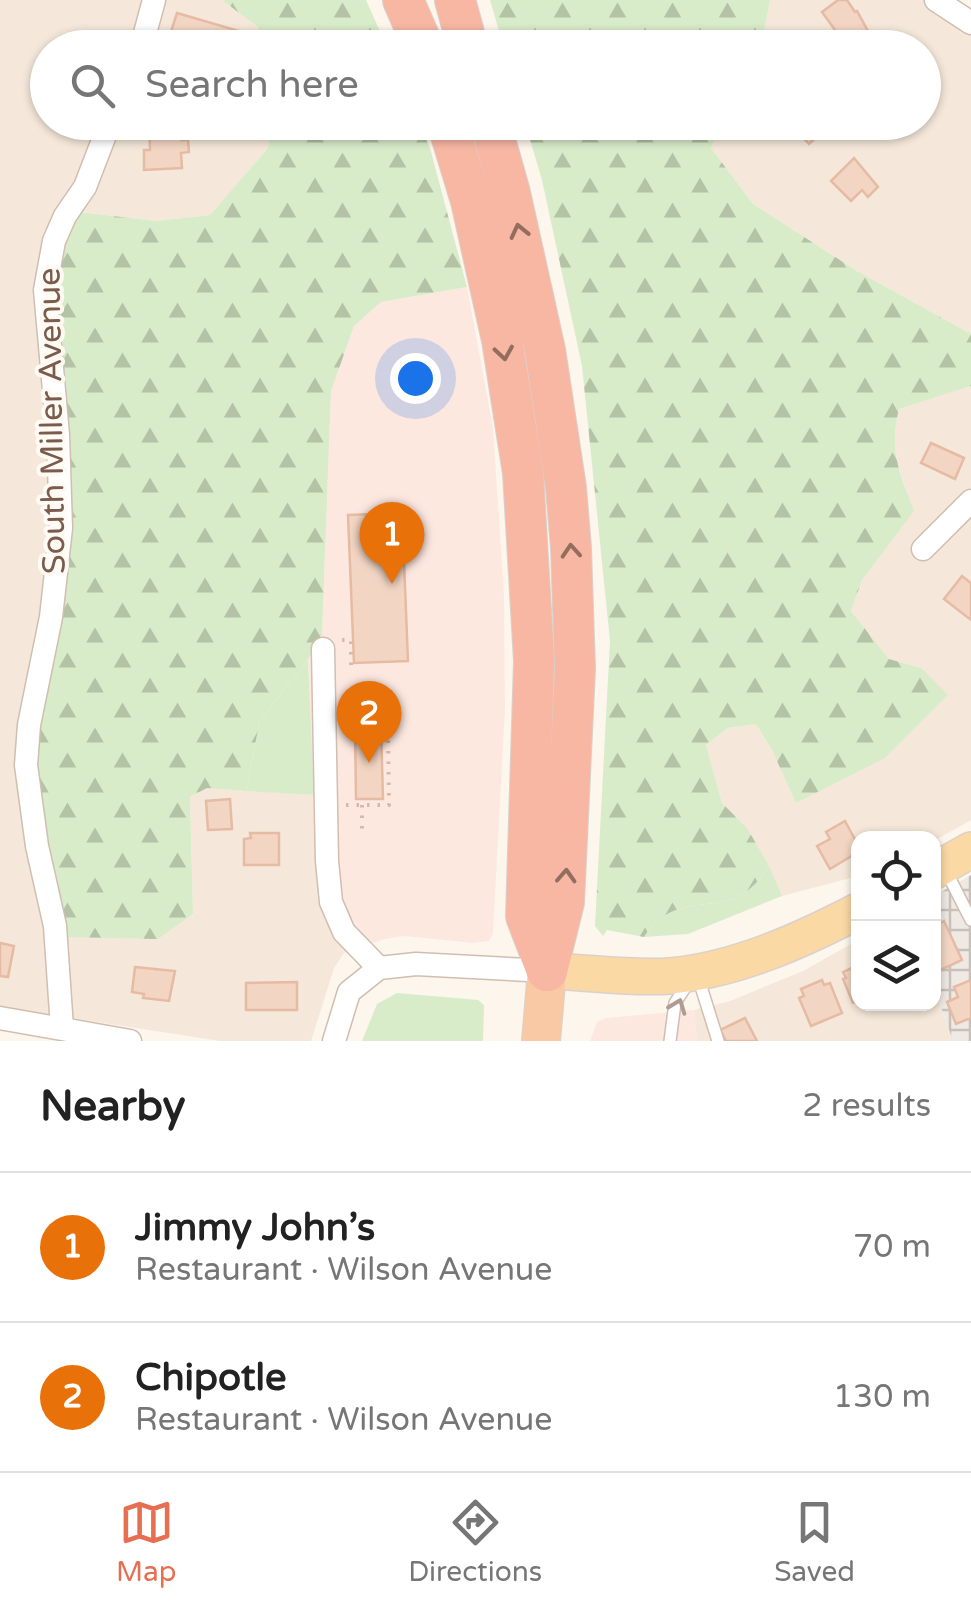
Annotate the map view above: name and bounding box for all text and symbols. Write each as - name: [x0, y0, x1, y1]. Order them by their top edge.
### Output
- search box: [30, 30, 941, 140]
- icon: search: [65, 58, 120, 113]
- text: Search here: [145, 62, 359, 108]
- one-way arrow: [510, 223, 531, 240]
- street label: South Miller Avenue: [30, 267, 74, 575]
- one-way arrow: [492, 345, 513, 361]
- your location: [390, 353, 441, 404]
- pin: 1: [360, 502, 424, 584]
- one-way arrow: [560, 543, 582, 559]
- pin: 2: [336, 680, 402, 763]
- map controls: [851, 831, 941, 1011]
- button: locate: [851, 831, 941, 921]
- one-way arrow: [555, 867, 576, 883]
- button: layers: [851, 921, 941, 1011]
- one-way arrow: [666, 998, 686, 1016]
- text: Nearby: [40, 1081, 185, 1132]
- text: 2 results: [802, 1087, 931, 1125]
- text: Jimmy John’s: [135, 1205, 375, 1251]
- text: 1: [62, 1228, 83, 1266]
- text: 70 m: [853, 1228, 931, 1266]
- text: Restaurant · Wilson Avenue: [135, 1251, 552, 1289]
- text: Chipotle: [135, 1355, 286, 1401]
- text: 2: [62, 1378, 83, 1416]
- text: 130 m: [833, 1378, 931, 1416]
- text: Restaurant · Wilson Avenue: [135, 1401, 552, 1439]
- tab: Map: [116, 1495, 176, 1589]
- tab: Directions: [408, 1495, 542, 1589]
- tab: Saved: [774, 1495, 855, 1589]

